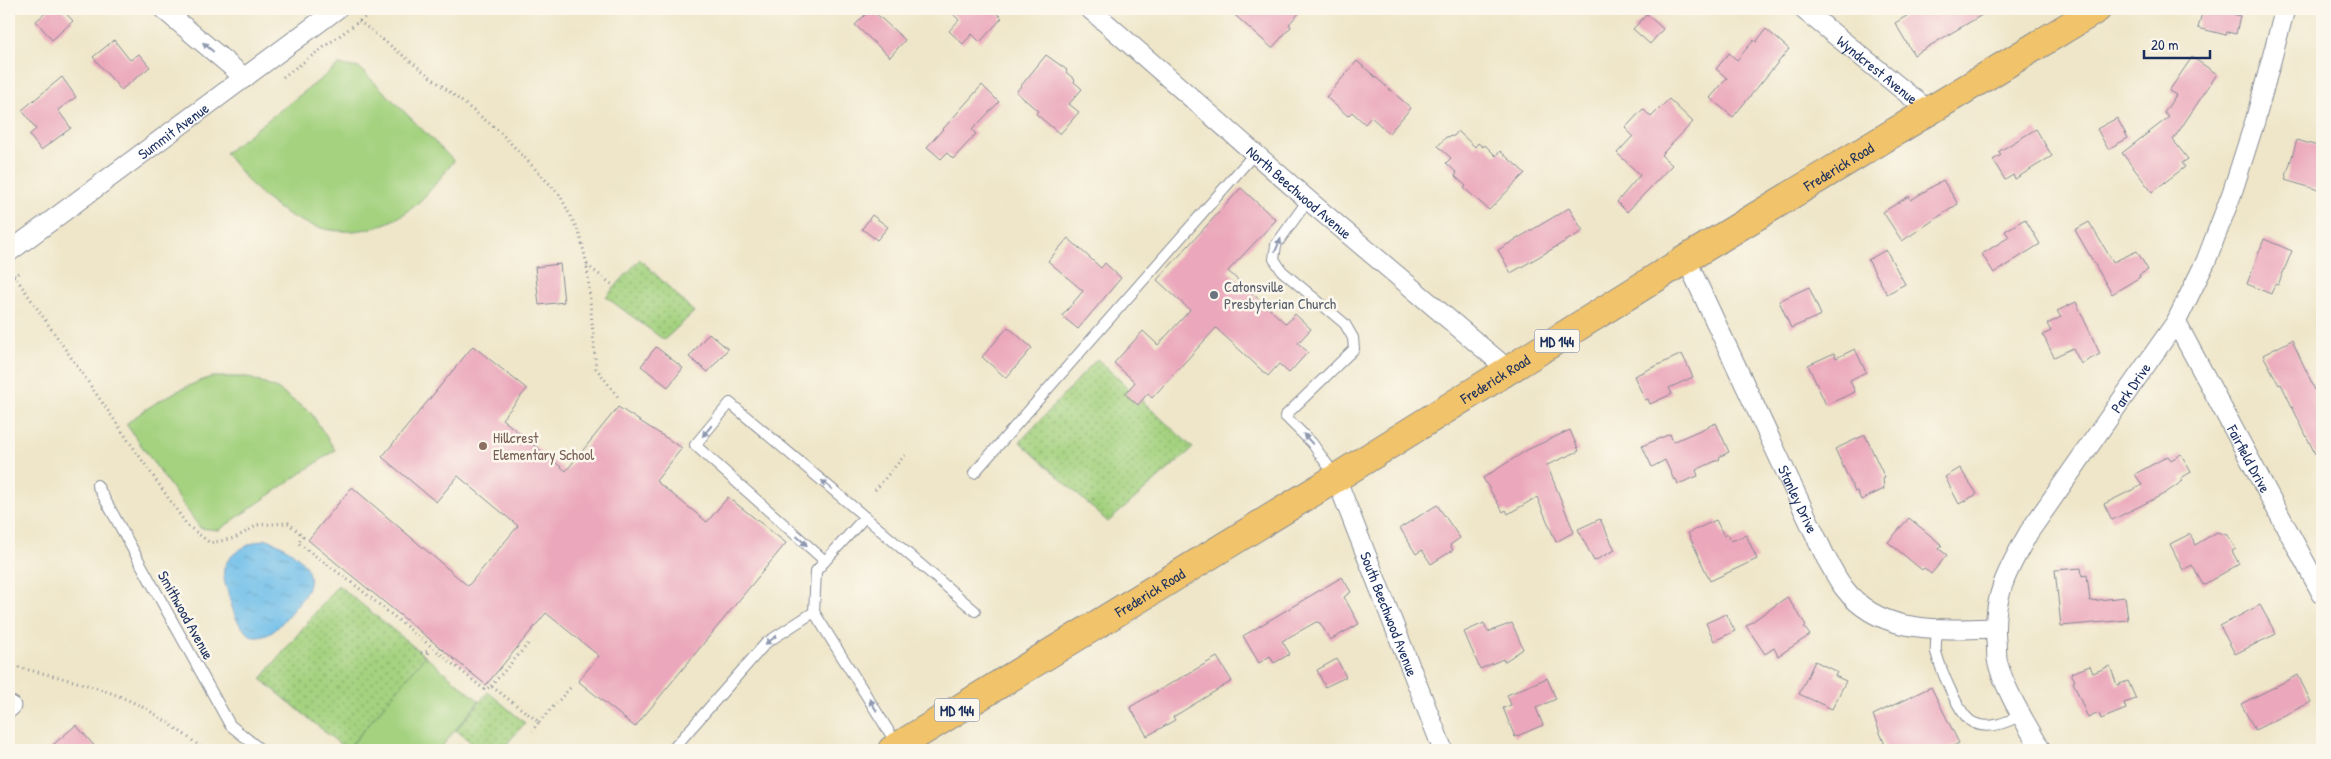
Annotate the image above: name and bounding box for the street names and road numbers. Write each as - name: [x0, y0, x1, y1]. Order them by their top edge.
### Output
- street label: Wyndcrest Avenue: [1833, 30, 1922, 109]
- street label: Summit Avenue: [133, 97, 213, 164]
- street label: Frederick Road: [1799, 137, 1878, 196]
- street label: North Beechwood Avenue: [1242, 141, 1356, 243]
- road number: MD 144: [1534, 330, 1580, 352]
- street label: Frederick Road: [1455, 349, 1534, 409]
- street label: Park Drive: [2105, 358, 2155, 417]
- street label: Fairfield Drive: [2222, 420, 2276, 496]
- street label: Stanley Drive: [1773, 462, 1823, 536]
- street label: South Beechwood Avenue: [1356, 549, 1423, 679]
- street label: Frederick Road: [1110, 563, 1189, 622]
- street label: Smithwood Avenue: [153, 567, 219, 663]
- road number: MD 144: [934, 698, 980, 722]

